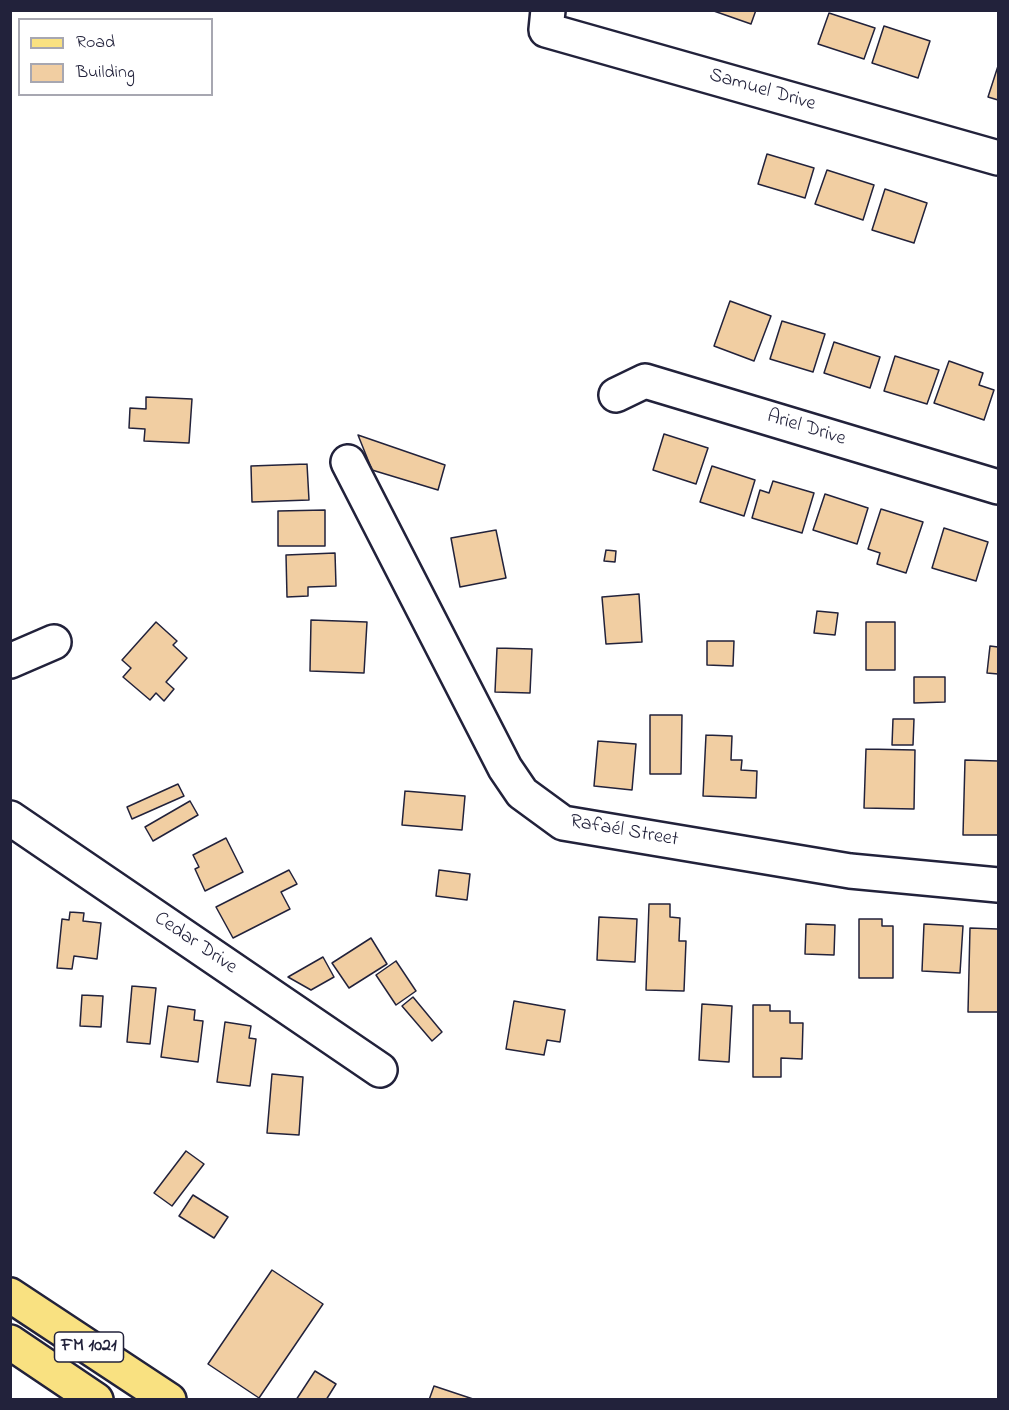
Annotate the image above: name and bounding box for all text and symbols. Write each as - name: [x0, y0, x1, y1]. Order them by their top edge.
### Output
- legend: [18, 18, 213, 96]
- text: Road: [76, 30, 115, 56]
- text: Building: [76, 60, 135, 86]
- street label: Samuel Drive: [706, 64, 818, 118]
- street label: Ariel Drive: [764, 406, 848, 452]
- street label: Rafaél Street: [568, 811, 680, 853]
- street label: Cedar Drive: [149, 908, 241, 980]
- road number: FM 1021: [54, 1332, 124, 1362]

